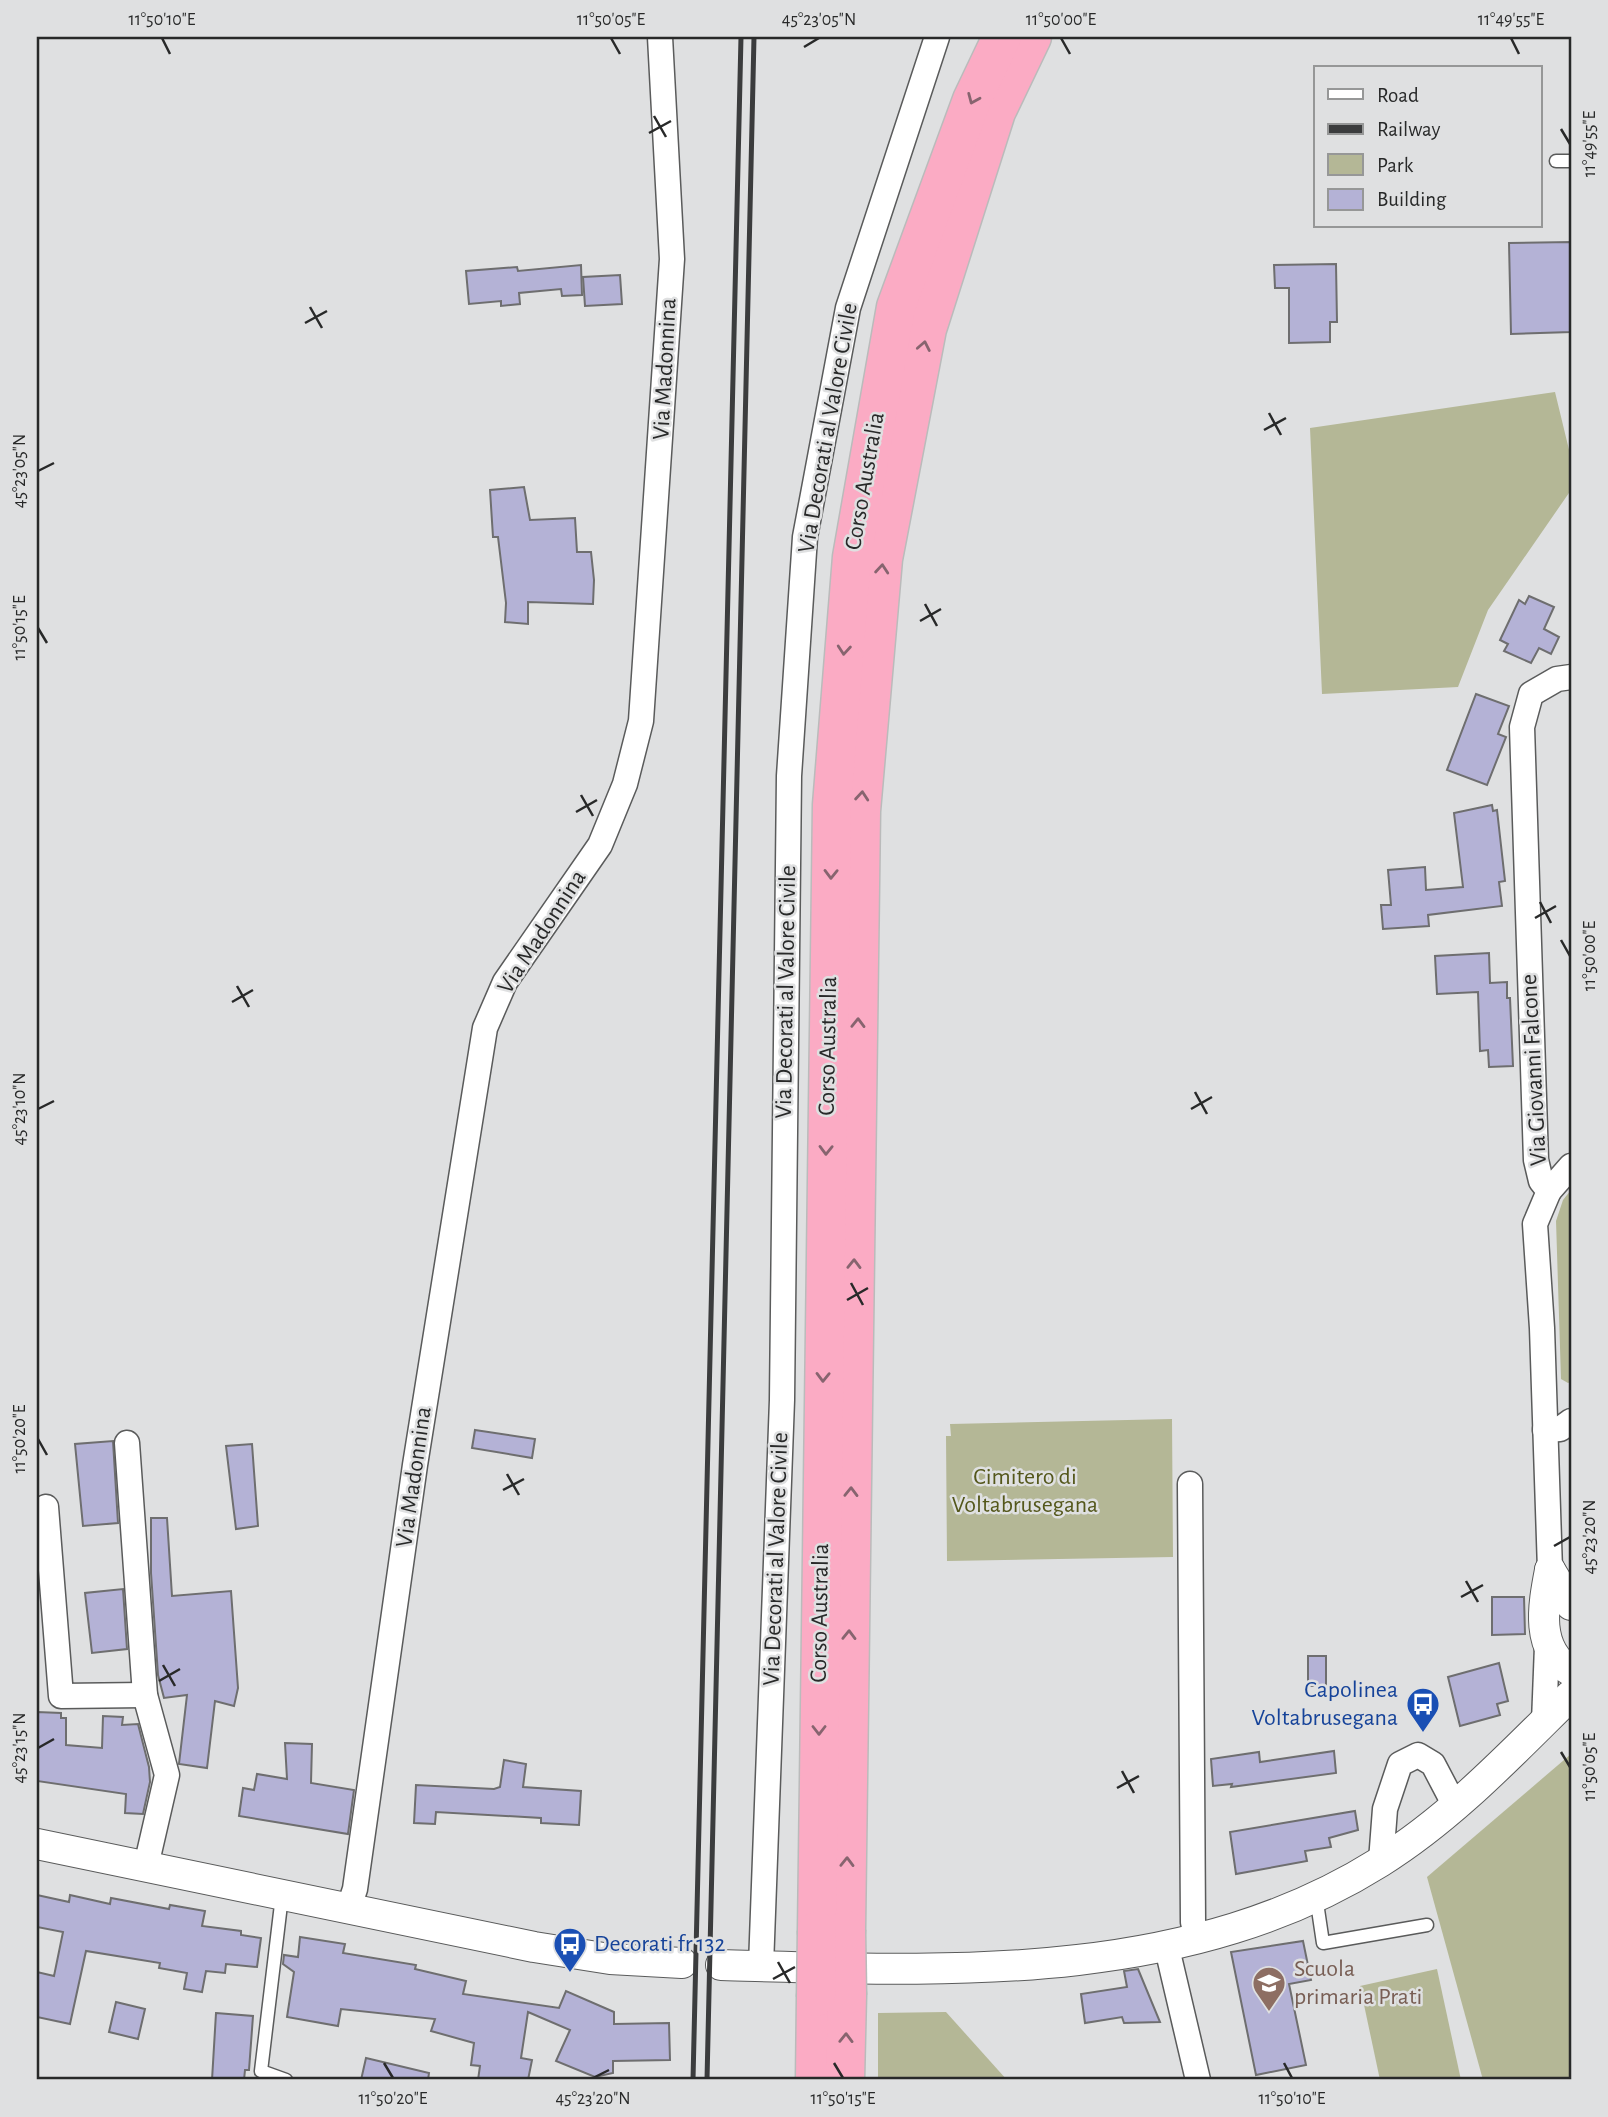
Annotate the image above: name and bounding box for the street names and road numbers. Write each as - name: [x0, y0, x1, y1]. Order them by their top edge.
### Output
- street label: Via Madonnina: [649, 298, 681, 440]
- street label: Via Decorati al Valore Civile: [794, 301, 862, 555]
- street label: Corso Australia: [841, 410, 889, 552]
- street label: Via Decorati al Valore Civile: [772, 865, 800, 1119]
- street label: Via Madonnina: [493, 866, 591, 998]
- street label: Via Giovanni Falcone: [1517, 974, 1551, 1166]
- street label: Corso Australia: [815, 976, 841, 1116]
- street label: Via Madonnina: [392, 1405, 436, 1549]
- street label: Via Decorati al Valore Civile: [760, 1432, 792, 1686]
- street label: Corso Australia: [807, 1543, 833, 1683]

